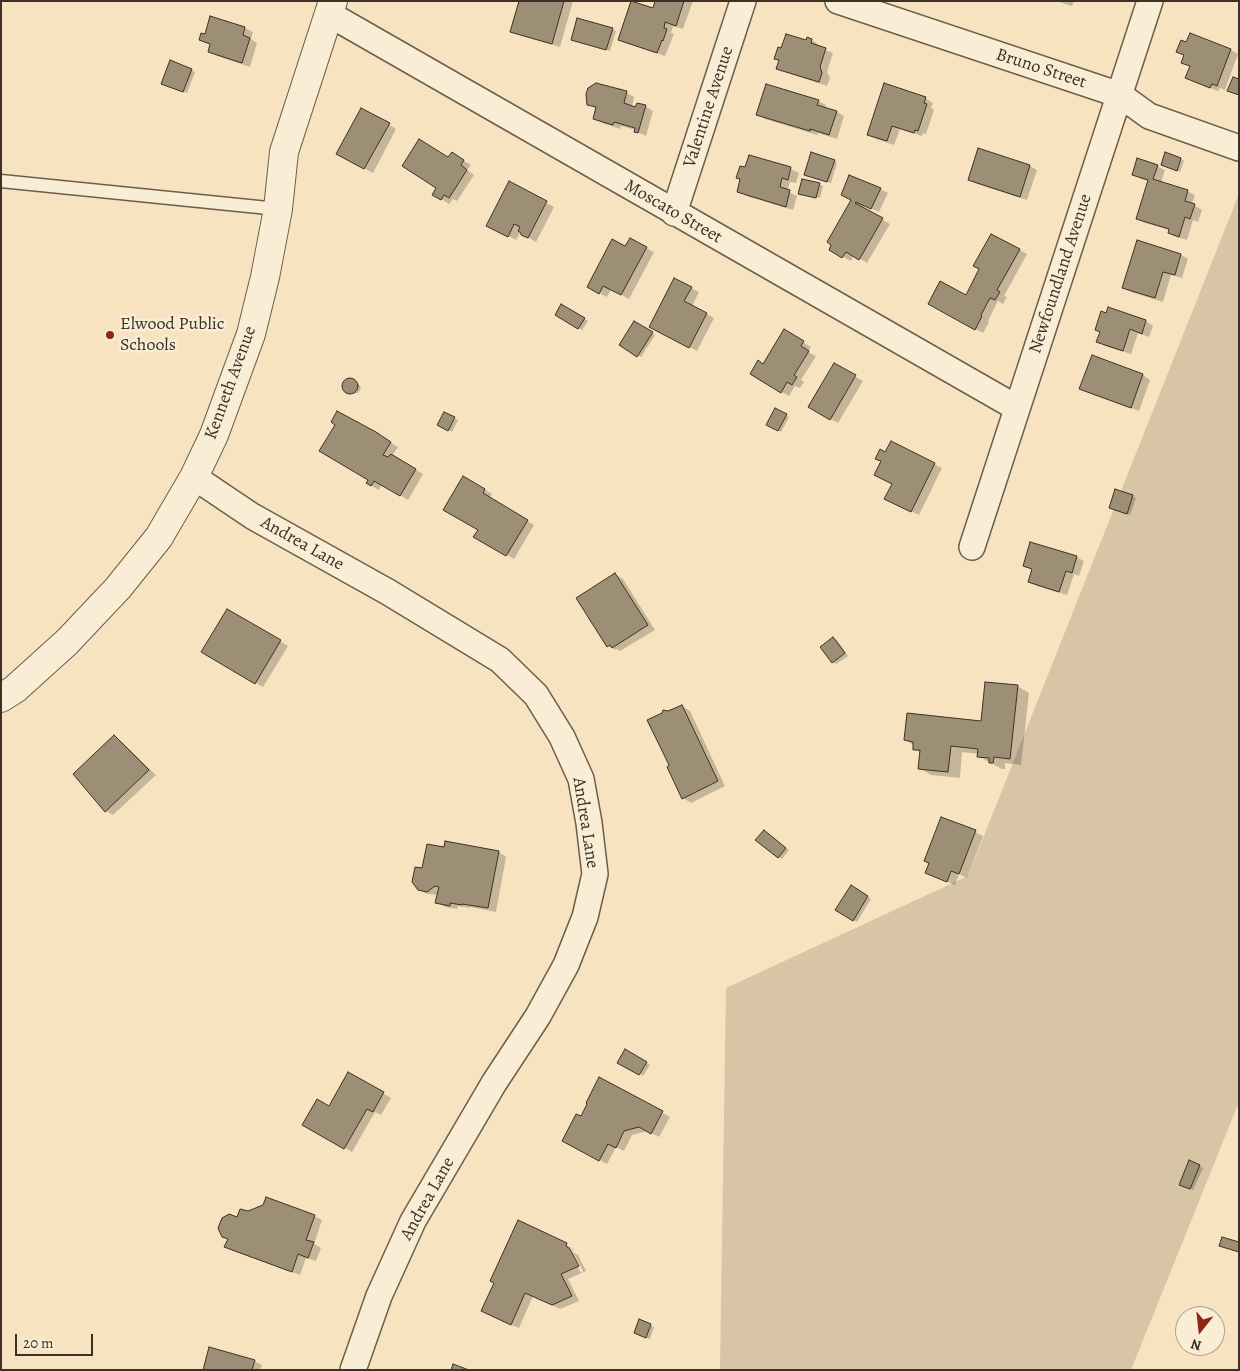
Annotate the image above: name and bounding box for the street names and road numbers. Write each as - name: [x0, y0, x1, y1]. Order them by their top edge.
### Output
- street label: Valentine Avenue: [679, 44, 739, 170]
- street label: Bruno Street: [993, 44, 1089, 94]
- street label: Moscato Street: [620, 175, 726, 249]
- street label: Newfoundland Avenue: [1025, 191, 1097, 357]
- street label: Kenneth Avenue: [200, 323, 262, 443]
- street label: Andrea Lane: [257, 512, 347, 576]
- street label: Andrea Lane: [567, 776, 603, 870]
- street label: Andrea Lane: [396, 1154, 460, 1244]

